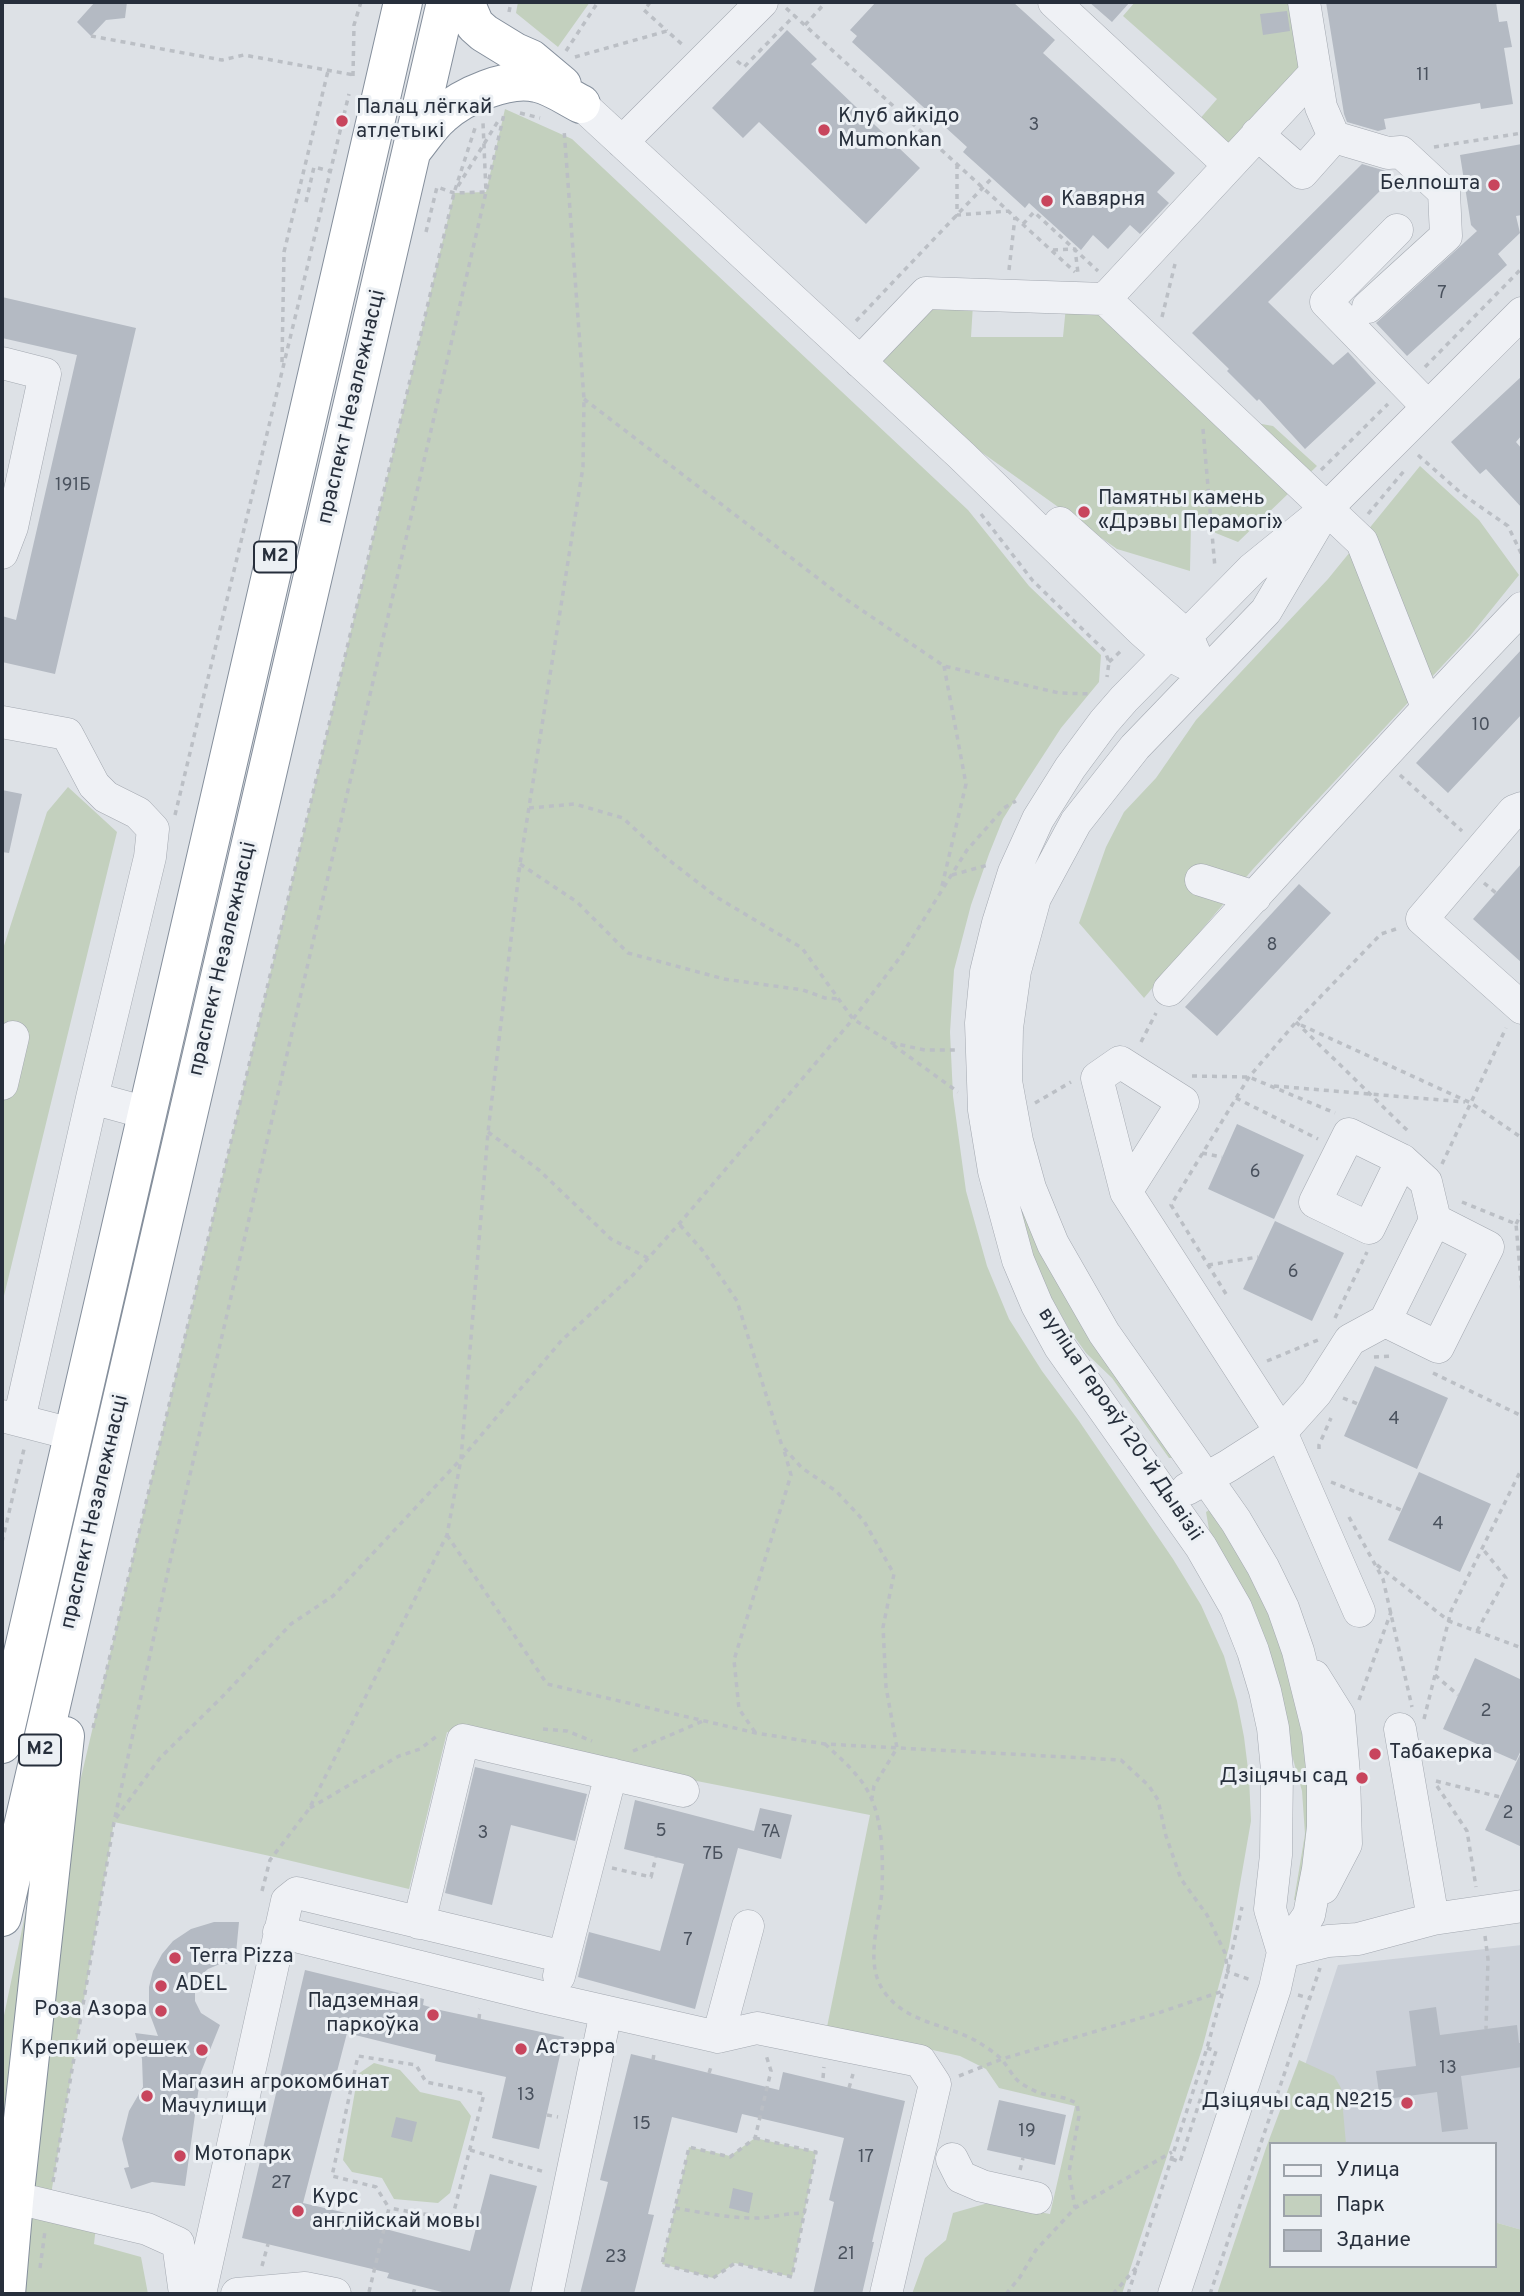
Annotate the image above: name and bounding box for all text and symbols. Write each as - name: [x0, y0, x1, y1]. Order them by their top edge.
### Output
- house number: 11: [1416, 65, 1430, 87]
- place label: Палац лёгкай атлетыкі: [356, 96, 492, 146]
- place label: Клуб айкідо Mumonkan: [838, 105, 959, 155]
- marker: Палац лёгкай атлетыкі: [334, 113, 350, 129]
- house number: 3: [1029, 115, 1039, 137]
- marker: Клуб айкідо Mumonkan: [816, 122, 832, 138]
- place label: Белпошта: [1380, 172, 1480, 198]
- marker: Белпошта: [1486, 177, 1502, 193]
- place label: Кавярня: [1061, 188, 1145, 214]
- marker: Кавярня: [1039, 193, 1055, 209]
- house number: 7: [1437, 283, 1447, 305]
- street label: праспект Незалежнасці: [314, 287, 392, 527]
- house number: 191Б: [55, 475, 91, 497]
- place label: Памятны камень «Дрэвы Перамогі»: [1098, 487, 1283, 537]
- marker: Памятны камень «Дрэвы Перамогі»: [1076, 504, 1092, 520]
- road number: М2: [254, 542, 296, 572]
- house number: 10: [1472, 715, 1490, 737]
- street label: праспект Незалежнасці: [185, 839, 263, 1079]
- house number: 8: [1267, 935, 1277, 957]
- house number: 6: [1250, 1162, 1260, 1184]
- house number: 6: [1288, 1262, 1298, 1284]
- street label: вуліца Герояў 120-й Дывізіі: [1031, 1303, 1207, 1547]
- street label: праспект Незалежнасці: [57, 1392, 135, 1632]
- house number: 4: [1388, 1409, 1400, 1431]
- house number: 4: [1432, 1514, 1444, 1536]
- house number: 2: [1480, 1701, 1492, 1723]
- road number: М2: [19, 1734, 61, 1766]
- place label: Табакерка: [1389, 1741, 1492, 1767]
- marker: Табакерка: [1367, 1746, 1383, 1762]
- place label: Дзіцячы сад: [1220, 1765, 1348, 1791]
- marker: Дзіцячы сад: [1354, 1770, 1370, 1786]
- house number: 2: [1502, 1803, 1514, 1825]
- house number: 5: [655, 1821, 667, 1843]
- house number: 7А: [761, 1822, 781, 1844]
- house number: 3: [478, 1823, 488, 1845]
- house number: 7Б: [702, 1844, 724, 1866]
- house number: 7: [683, 1930, 693, 1952]
- place label: Terra Pizza: [189, 1945, 293, 1971]
- marker: Terra Pizza: [167, 1950, 183, 1966]
- place label: ADEL: [175, 1973, 227, 1999]
- marker: ADEL: [153, 1978, 169, 1994]
- place label: Падземная паркоўка: [307, 1990, 419, 2040]
- place label: Роза Азора: [34, 1998, 147, 2024]
- marker: Роза Азора: [153, 2003, 169, 2019]
- marker: Падземная паркоўка: [425, 2007, 441, 2023]
- place label: Астэрра: [535, 2036, 615, 2062]
- place label: Крепкий орешек: [21, 2037, 188, 2063]
- marker: Астэрра: [513, 2041, 529, 2057]
- marker: Крепкий орешек: [194, 2042, 210, 2058]
- house number: 13: [1439, 2058, 1457, 2080]
- place label: Магазин агрокомбинат Мачулищи: [161, 2071, 390, 2121]
- house number: 13: [517, 2085, 535, 2107]
- marker: Магазин агрокомбинат Мачулищи: [139, 2088, 155, 2104]
- place label: Дзіцячы сад №215: [1201, 2090, 1393, 2116]
- marker: Дзіцячы сад №215: [1399, 2095, 1415, 2111]
- house number: 15: [633, 2114, 651, 2136]
- house number: 19: [1018, 2121, 1036, 2143]
- legend: [1268, 2142, 1496, 2268]
- place label: Мотопарк: [194, 2143, 292, 2169]
- house number: 17: [858, 2147, 874, 2169]
- marker: Мотопарк: [172, 2148, 188, 2164]
- text: Улица: [1336, 2157, 1400, 2184]
- house number: 27: [271, 2173, 291, 2195]
- place label: Курс англійскай мовы: [312, 2186, 480, 2236]
- text: Парк: [1336, 2192, 1385, 2219]
- marker: Курс англійскай мовы: [290, 2203, 306, 2219]
- text: Здание: [1336, 2227, 1411, 2254]
- house number: 21: [837, 2244, 855, 2266]
- house number: 23: [605, 2247, 627, 2269]

